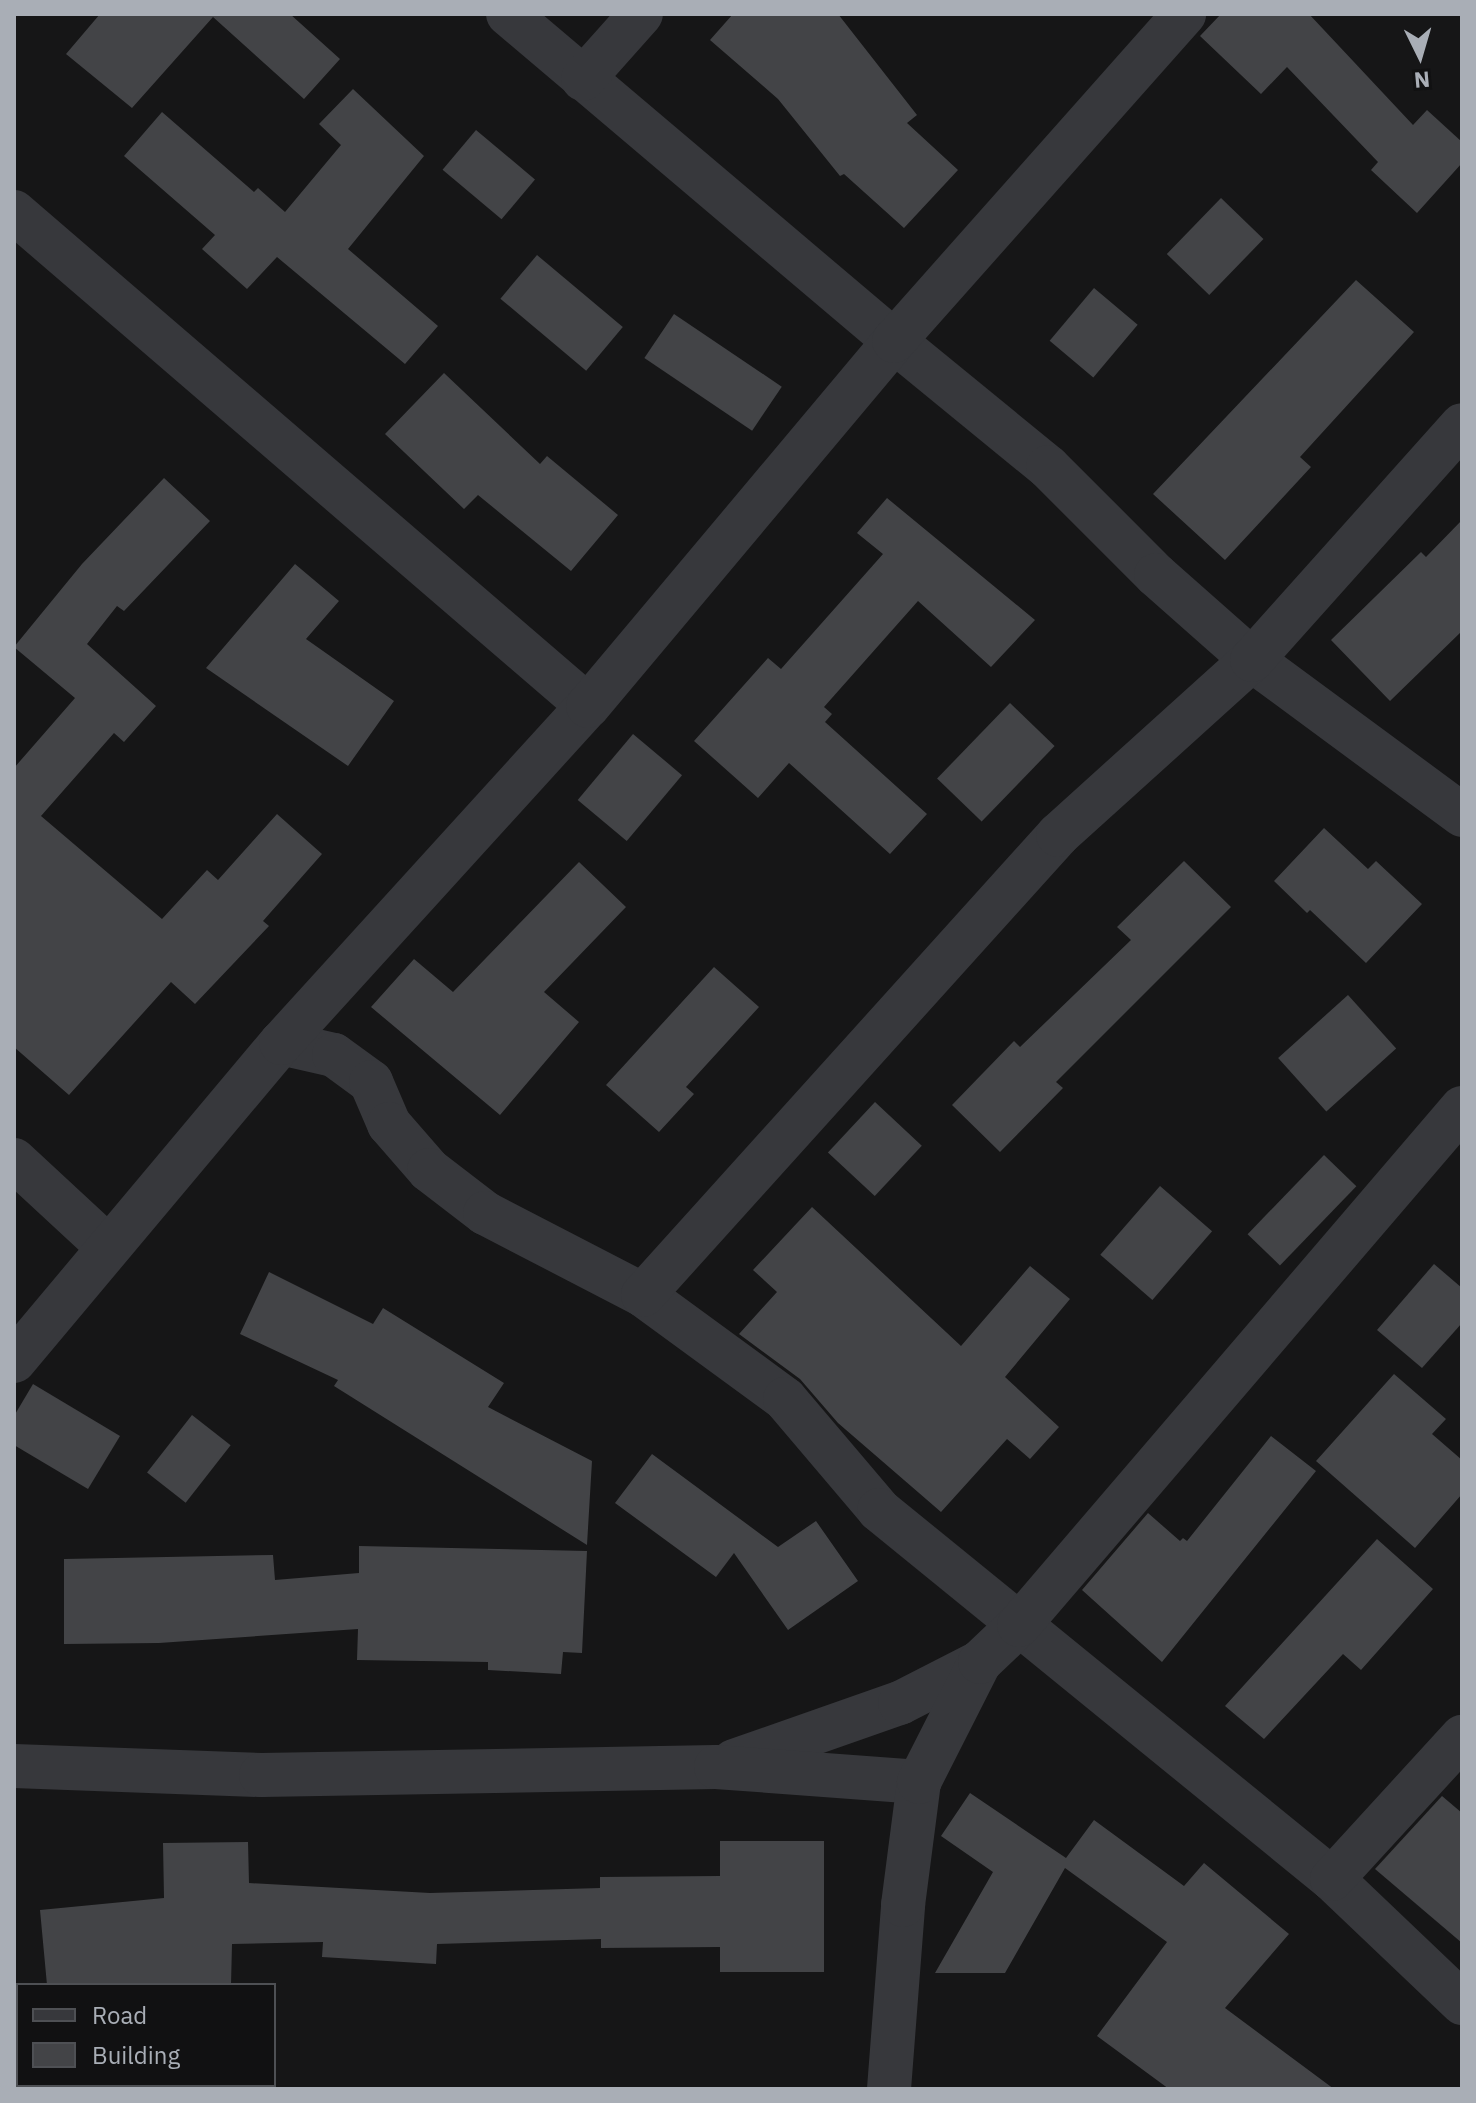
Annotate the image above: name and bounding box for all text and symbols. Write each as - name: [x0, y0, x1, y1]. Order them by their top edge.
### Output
- north arrow: [1380, 16, 1460, 96]
- text: N: [1413, 65, 1431, 96]
- legend: [16, 1983, 276, 2087]
- text: Road: [92, 1999, 147, 2031]
- text: Building: [92, 2039, 180, 2071]

